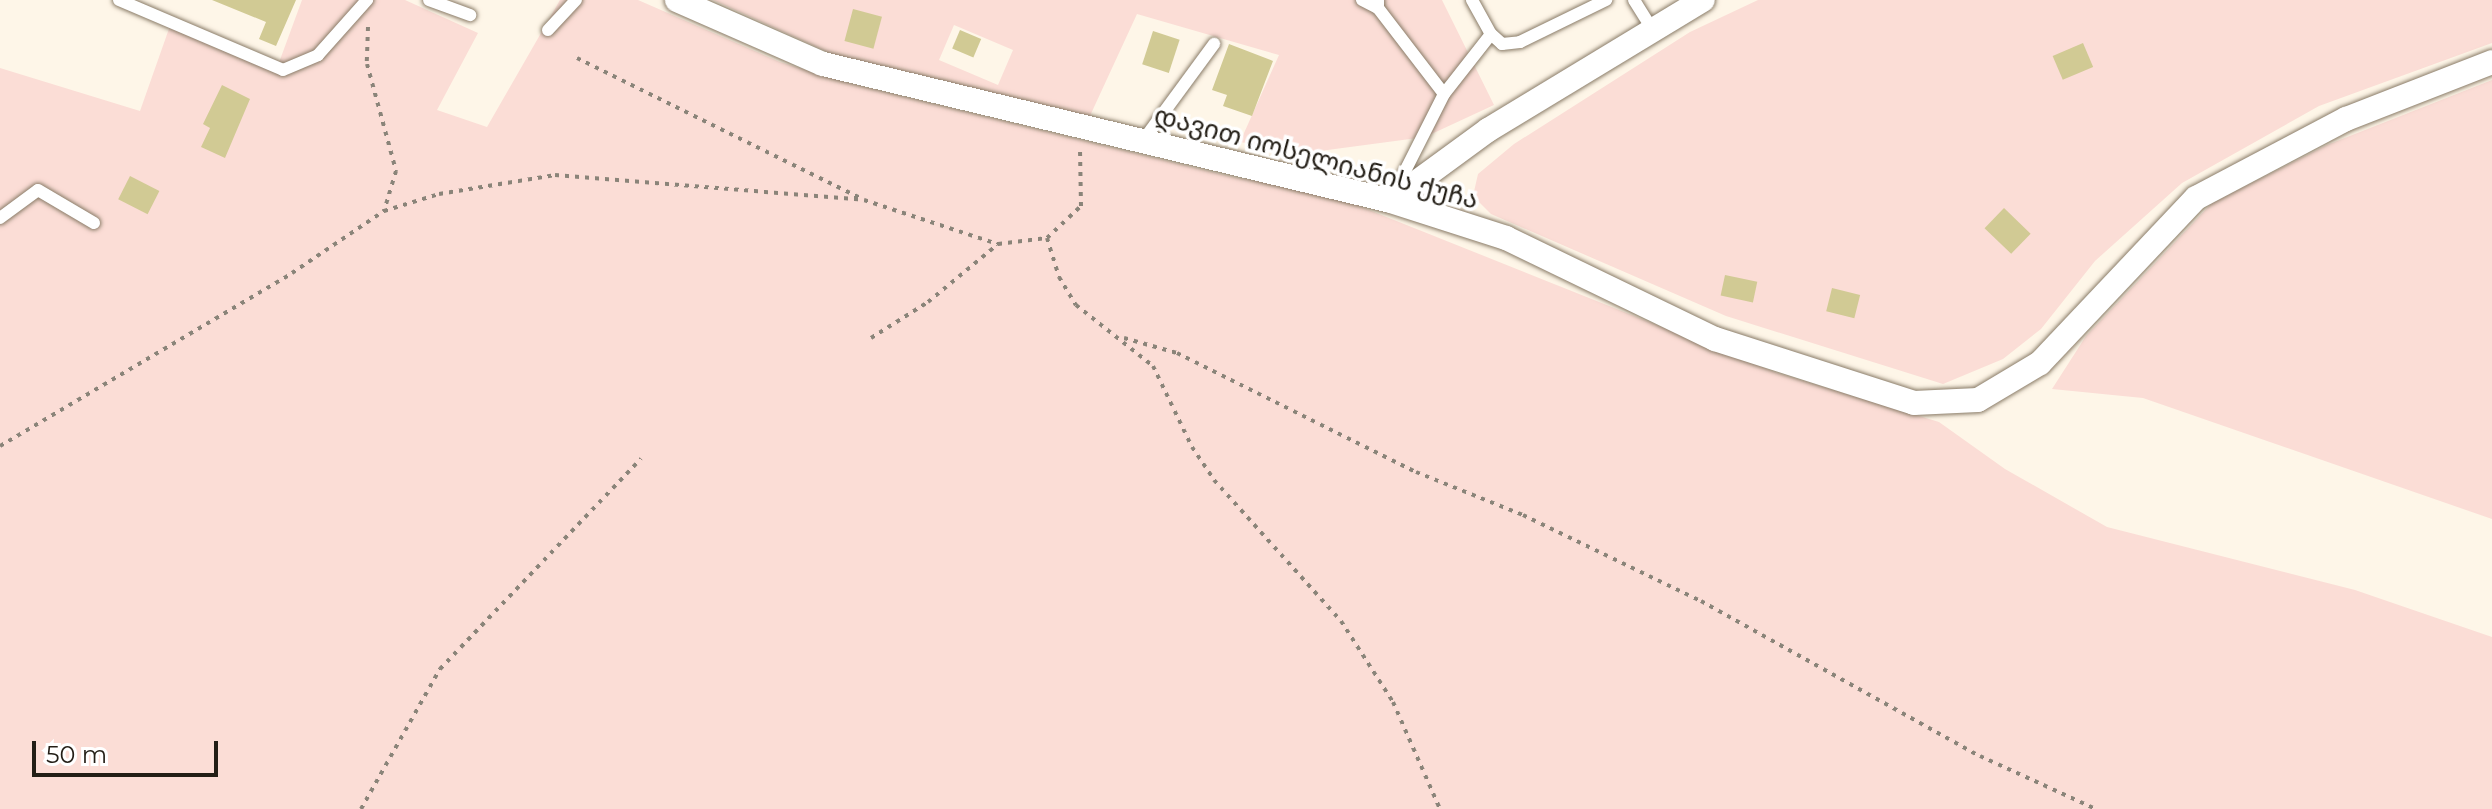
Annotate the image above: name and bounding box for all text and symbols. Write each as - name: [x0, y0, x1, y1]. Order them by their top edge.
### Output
- street label: დავით იოსელიანის ქუჩა: [1151, 100, 1481, 216]
- scale bar: [36, 725, 222, 775]
- text: 50 m: [46, 740, 107, 769]

